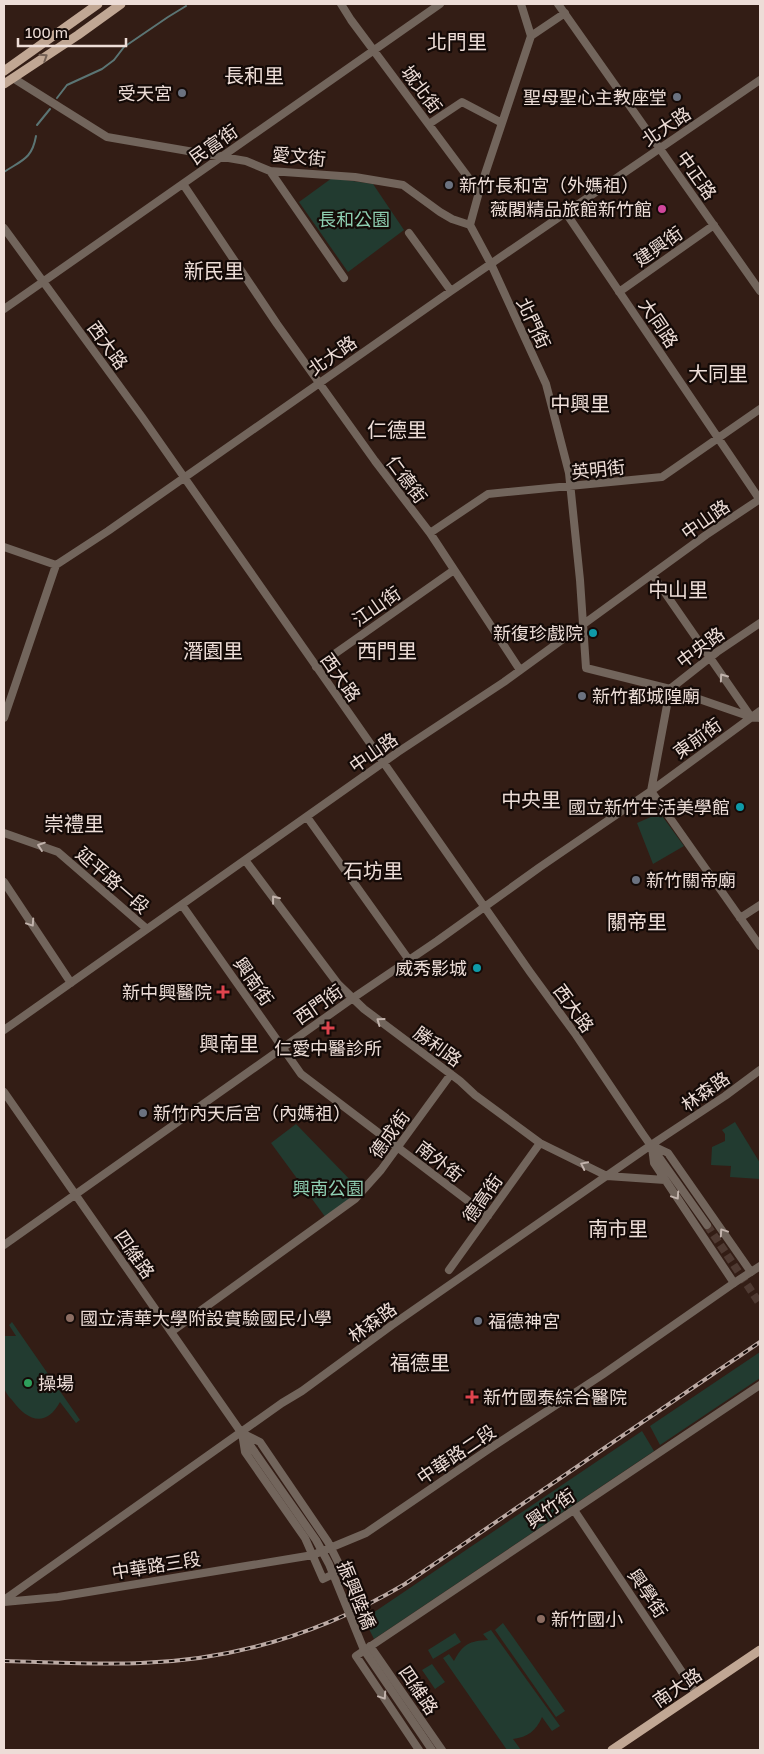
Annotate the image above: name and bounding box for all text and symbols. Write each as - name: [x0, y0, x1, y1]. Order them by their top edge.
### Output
- scale bar: [18, 15, 125, 47]
- text: 100 m: [25, 23, 68, 41]
- district label: 北門里: [427, 29, 487, 53]
- one-way arrow: [39, 54, 48, 63]
- street label: 城北街: [397, 61, 447, 117]
- district label: 長和里: [224, 63, 284, 87]
- place label: 受天宮: [118, 82, 172, 104]
- place label: 聖母聖心主教座堂: [523, 86, 667, 108]
- marker: 受天宮: [176, 87, 188, 99]
- marker: 聖母聖心主教座堂: [671, 91, 683, 103]
- street label: 北大路: [637, 102, 695, 150]
- street label: 民富街: [185, 120, 241, 168]
- street label: 愛文街: [271, 142, 327, 170]
- street label: 中正路: [673, 147, 721, 203]
- place label: 新竹長和宮（外媽祖）: [459, 174, 639, 196]
- marker: 新竹長和宮（外媽祖）: [443, 179, 455, 191]
- place label: 薇閣精品旅館新竹館: [490, 198, 652, 220]
- marker: 薇閣精品旅館新竹館: [656, 203, 668, 215]
- park label: 長和公園: [318, 208, 390, 230]
- street label: 建興街: [630, 222, 686, 270]
- district label: 新民里: [184, 258, 244, 282]
- street label: 北門街: [513, 294, 555, 352]
- street label: 大同路: [635, 294, 683, 352]
- street label: 西大路: [83, 317, 133, 373]
- street label: 北大路: [304, 331, 360, 379]
- district label: 大同里: [688, 361, 748, 385]
- district label: 中興里: [550, 391, 610, 415]
- district label: 仁德里: [367, 417, 427, 441]
- street label: 仁德街: [382, 451, 432, 507]
- street label: 英明街: [570, 455, 626, 483]
- street label: 中山路: [677, 495, 733, 543]
- district label: 中山里: [648, 577, 708, 601]
- street label: 江山街: [348, 582, 404, 630]
- place label: 新復珍戲院: [493, 622, 583, 644]
- street label: 中央路: [672, 622, 728, 672]
- marker: 新復珍戲院: [587, 627, 599, 639]
- district label: 潛園里: [183, 638, 243, 662]
- district label: 西門里: [357, 638, 417, 662]
- street label: 西大路: [317, 649, 365, 705]
- one-way arrow: [720, 673, 729, 683]
- place label: 新竹都城隍廟: [592, 685, 700, 707]
- marker: 新竹都城隍廟: [576, 690, 588, 702]
- street label: 東前街: [669, 713, 725, 763]
- street label: 中山路: [345, 728, 401, 776]
- district label: 中央里: [501, 787, 561, 811]
- place label: 國立新竹生活美學館: [568, 796, 730, 818]
- marker: 國立新竹生活美學館: [734, 801, 746, 813]
- district label: 崇禮里: [44, 811, 104, 835]
- one-way arrow: [37, 841, 46, 851]
- street label: 延平路一段: [72, 842, 154, 918]
- district label: 石坊里: [343, 858, 403, 882]
- place label: 新竹關帝廟: [646, 869, 736, 891]
- marker: 新竹關帝廟: [630, 874, 642, 886]
- one-way arrow: [272, 896, 280, 905]
- district label: 關帝里: [607, 909, 667, 933]
- one-way arrow: [25, 917, 34, 927]
- street label: 興南街: [230, 953, 278, 1009]
- place label: 威秀影城: [395, 957, 467, 979]
- marker: 威秀影城: [471, 962, 483, 974]
- street label: 西門街: [290, 980, 346, 1028]
- street label: 西大路: [549, 980, 599, 1036]
- place label: 新中興醫院: [122, 981, 212, 1003]
- marker: 新中興醫院: [216, 985, 230, 999]
- one-way arrow: [377, 1019, 386, 1027]
- marker: 仁愛中醫診所: [321, 1021, 335, 1035]
- street label: 勝利路: [410, 1021, 466, 1071]
- district label: 興南里: [199, 1031, 259, 1055]
- place label: 仁愛中醫診所: [274, 1037, 382, 1059]
- street label: 林森路: [677, 1067, 733, 1115]
- place label: 新竹內天后宮（內媽祖）: [153, 1102, 351, 1124]
- street label: 德成街: [364, 1106, 414, 1162]
- marker: 新竹內天后宮（內媽祖）: [137, 1107, 149, 1119]
- street label: 南外街: [412, 1136, 468, 1186]
- one-way arrow: [580, 1162, 589, 1172]
- street label: 德高街: [458, 1170, 506, 1226]
- park label: 興南公園: [292, 1177, 364, 1199]
- one-way arrow: [670, 1191, 679, 1200]
- district label: 南市里: [588, 1216, 648, 1240]
- street label: 四維路: [111, 1226, 159, 1282]
- one-way arrow: [720, 1228, 730, 1237]
- street label: 林森路: [344, 1297, 400, 1347]
- place label: 國立清華大學附設實驗國民小學: [80, 1307, 332, 1329]
- place label: 福德神宮: [488, 1310, 560, 1332]
- marker: 國立清華大學附設實驗國民小學: [64, 1312, 76, 1324]
- marker: 福德神宮: [472, 1315, 484, 1327]
- district label: 福德里: [390, 1350, 450, 1374]
- place label: 操場: [38, 1372, 74, 1394]
- marker: 操場: [22, 1377, 34, 1389]
- place label: 新竹國泰綜合醫院: [483, 1386, 627, 1408]
- marker: 新竹國泰綜合醫院: [465, 1390, 479, 1404]
- street label: 中華路二段: [413, 1420, 499, 1488]
- street label: 興竹街: [521, 1484, 579, 1532]
- street label: 中華路三段: [110, 1547, 202, 1583]
- street label: 振興陸橋: [333, 1558, 381, 1632]
- street label: 興學街: [624, 1564, 672, 1622]
- place label: 新竹國小: [551, 1608, 623, 1630]
- marker: 新竹國小: [535, 1613, 547, 1625]
- street label: 四維路: [395, 1661, 443, 1719]
- street label: 南大路: [648, 1663, 706, 1711]
- one-way arrow: [377, 1690, 386, 1700]

